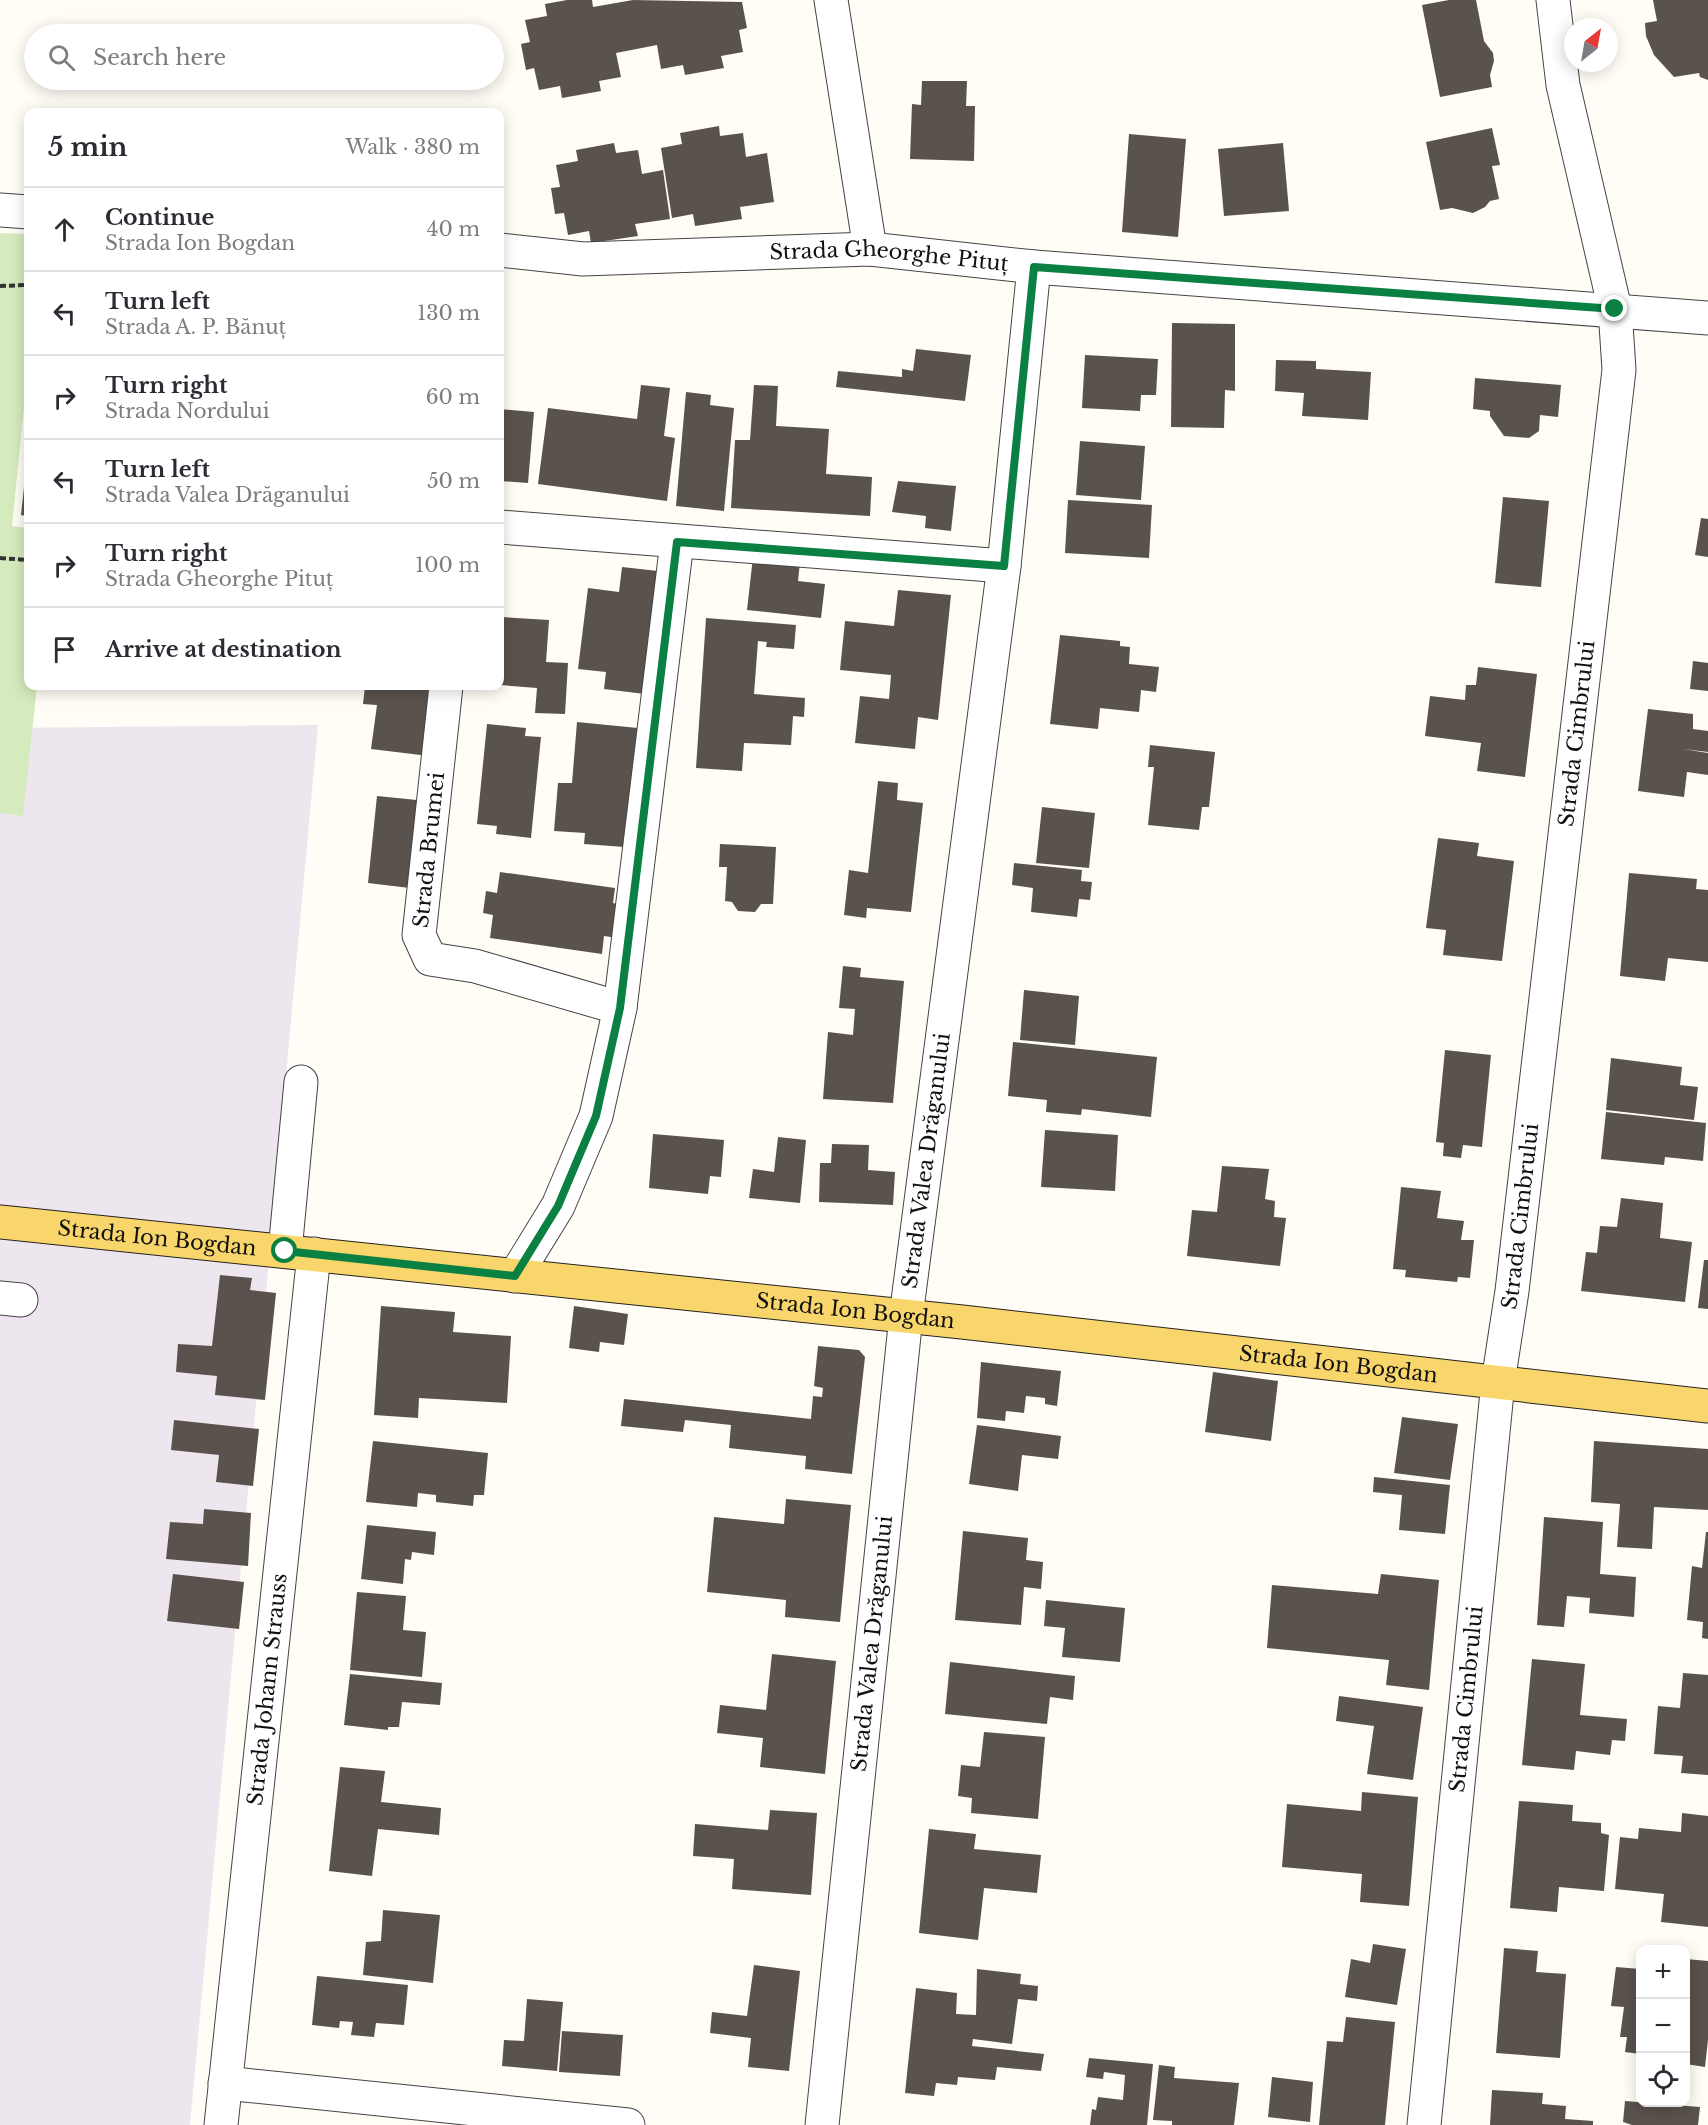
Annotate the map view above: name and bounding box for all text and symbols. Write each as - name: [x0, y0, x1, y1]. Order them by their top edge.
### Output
- north arrow: [1564, 18, 1618, 72]
- search box: [24, 24, 504, 90]
- icon: search: [45, 41, 78, 74]
- text: Search here: [93, 44, 226, 71]
- text: 5 min: [48, 131, 127, 163]
- text: Walk · 380 m: [346, 135, 480, 159]
- text: Continue: [105, 204, 214, 231]
- icon: ahead: [48, 213, 81, 246]
- text: 40 m: [427, 217, 480, 241]
- text: Strada Ion Bogdan: [105, 231, 295, 255]
- street label: Strada Gheorghe Pituț: [769, 236, 1010, 277]
- text: Turn left: [105, 288, 210, 315]
- route end: [1601, 295, 1627, 321]
- icon: left: [48, 297, 81, 330]
- text: 130 m: [417, 301, 480, 325]
- text: Strada A. P. Bănuț: [105, 315, 286, 339]
- text: Turn right: [105, 372, 227, 399]
- icon: right: [48, 381, 81, 414]
- text: 60 m: [426, 385, 480, 409]
- text: Strada Nordului: [105, 399, 270, 423]
- text: Turn left: [105, 456, 210, 483]
- icon: left: [48, 465, 81, 498]
- text: 50 m: [427, 469, 480, 493]
- text: Strada Valea Drăganului: [105, 483, 350, 507]
- text: Turn right: [105, 540, 227, 567]
- icon: right: [48, 549, 81, 582]
- text: 100 m: [415, 553, 480, 577]
- text: Strada Gheorghe Pituț: [105, 567, 333, 591]
- icon: arrive: [48, 633, 81, 666]
- text: Arrive at destination: [105, 636, 342, 663]
- street label: Strada Cimbrului: [1553, 639, 1600, 828]
- street label: Strada Brumei: [408, 771, 450, 929]
- street label: Strada Valea Drăganului: [897, 1031, 956, 1290]
- street label: Strada Cimbrului: [1496, 1122, 1544, 1311]
- street label: Strada Ion Bogdan: [56, 1215, 258, 1262]
- route start: [271, 1237, 297, 1263]
- street label: Strada Ion Bogdan: [755, 1288, 956, 1334]
- street label: Strada Ion Bogdan: [1238, 1340, 1439, 1388]
- street label: Strada Valea Drăganului: [846, 1514, 898, 1773]
- street label: Strada Johann Strauss: [242, 1572, 293, 1807]
- street label: Strada Cimbrului: [1444, 1605, 1489, 1794]
- map controls: [1636, 1945, 1690, 2107]
- button: +: [1636, 1945, 1690, 1999]
- button: −: [1636, 1999, 1690, 2053]
- button: locate: [1636, 2053, 1690, 2107]

